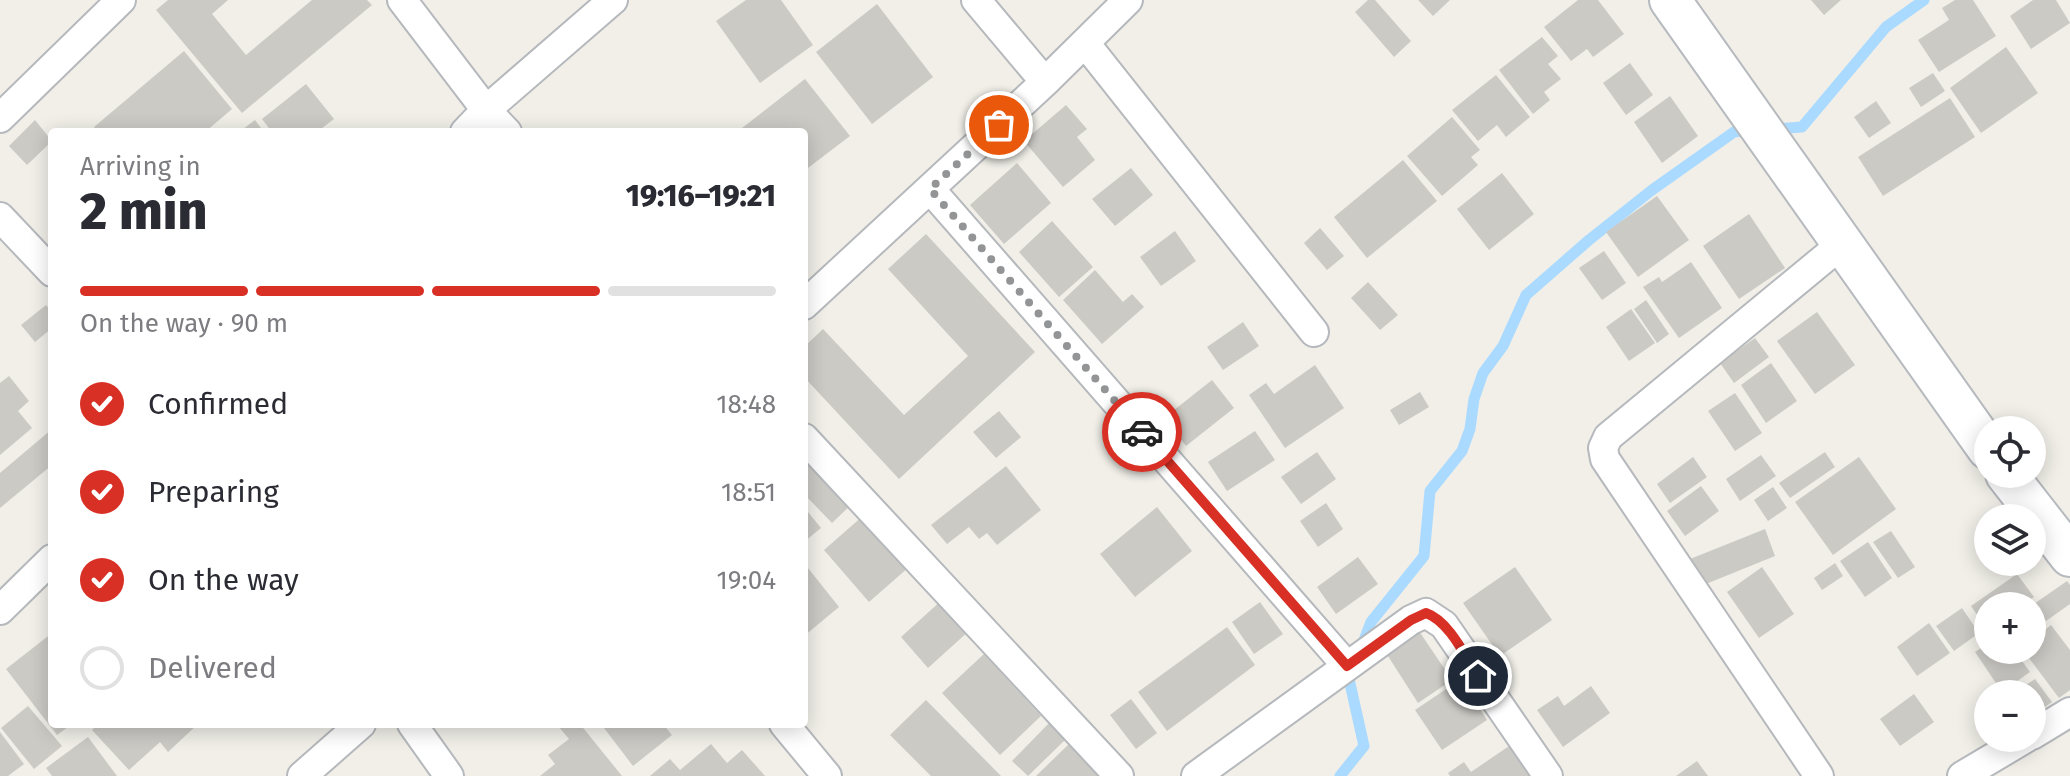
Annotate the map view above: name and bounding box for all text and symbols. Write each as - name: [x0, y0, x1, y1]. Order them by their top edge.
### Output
- pin: [965, 91, 1033, 159]
- icon: bag: [977, 103, 1021, 147]
- text: Arriving in: [80, 151, 201, 182]
- text: 19:16–19:21: [626, 178, 776, 214]
- text: 2 min: [80, 180, 207, 243]
- text: On the way · 90 m: [80, 308, 288, 339]
- icon: check: [80, 382, 124, 426]
- text: Confirmed: [148, 386, 288, 422]
- text: 18:48: [716, 389, 776, 420]
- courier: [1102, 392, 1182, 472]
- icon: car: [1120, 410, 1164, 454]
- map controls: [1974, 416, 2046, 752]
- button: locate: [1974, 416, 2046, 488]
- icon: check: [80, 470, 124, 514]
- text: Preparing: [148, 474, 279, 510]
- text: 18:51: [721, 477, 776, 508]
- button: layers: [1974, 504, 2046, 576]
- icon: check: [80, 558, 124, 602]
- text: On the way: [148, 562, 299, 598]
- text: 19:04: [717, 565, 776, 596]
- button: +: [1974, 592, 2046, 664]
- pin: [1444, 642, 1512, 710]
- text: Delivered: [148, 650, 277, 686]
- icon: home: [1456, 654, 1500, 698]
- button: −: [1974, 680, 2046, 752]

